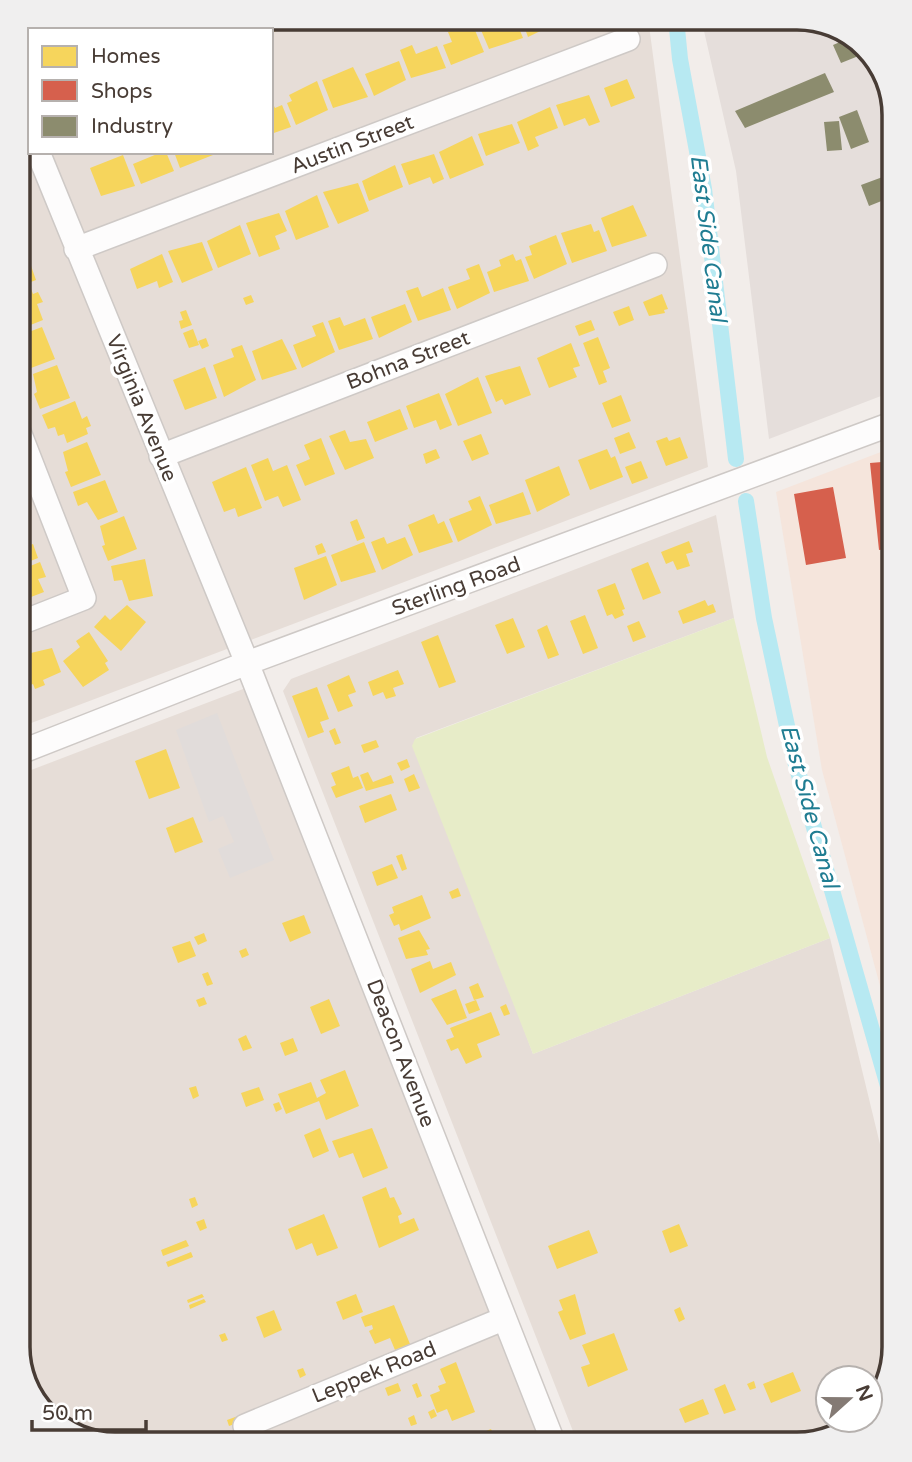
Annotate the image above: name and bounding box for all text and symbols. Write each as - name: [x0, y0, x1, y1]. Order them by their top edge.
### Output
- legend: [28, 28, 273, 154]
- text: Homes: [91, 44, 161, 69]
- text: Shops: [91, 79, 153, 104]
- street label: Austin Street: [287, 110, 417, 179]
- text: Industry: [91, 114, 173, 139]
- water label: East Side Canal: [684, 153, 732, 325]
- street label: Bohna Street: [343, 325, 473, 395]
- street label: Virginia Avenue: [101, 331, 182, 485]
- street label: Sterling Road: [388, 552, 524, 621]
- water label: East Side Canal: [774, 722, 845, 893]
- street label: Deacon Avenue: [361, 976, 440, 1131]
- street label: Leppek Road: [308, 1336, 440, 1409]
- north arrow: [814, 1364, 884, 1434]
- text: N: [851, 1382, 877, 1404]
- scale bar: [32, 1388, 145, 1432]
- text: 50 m: [42, 1401, 93, 1426]

